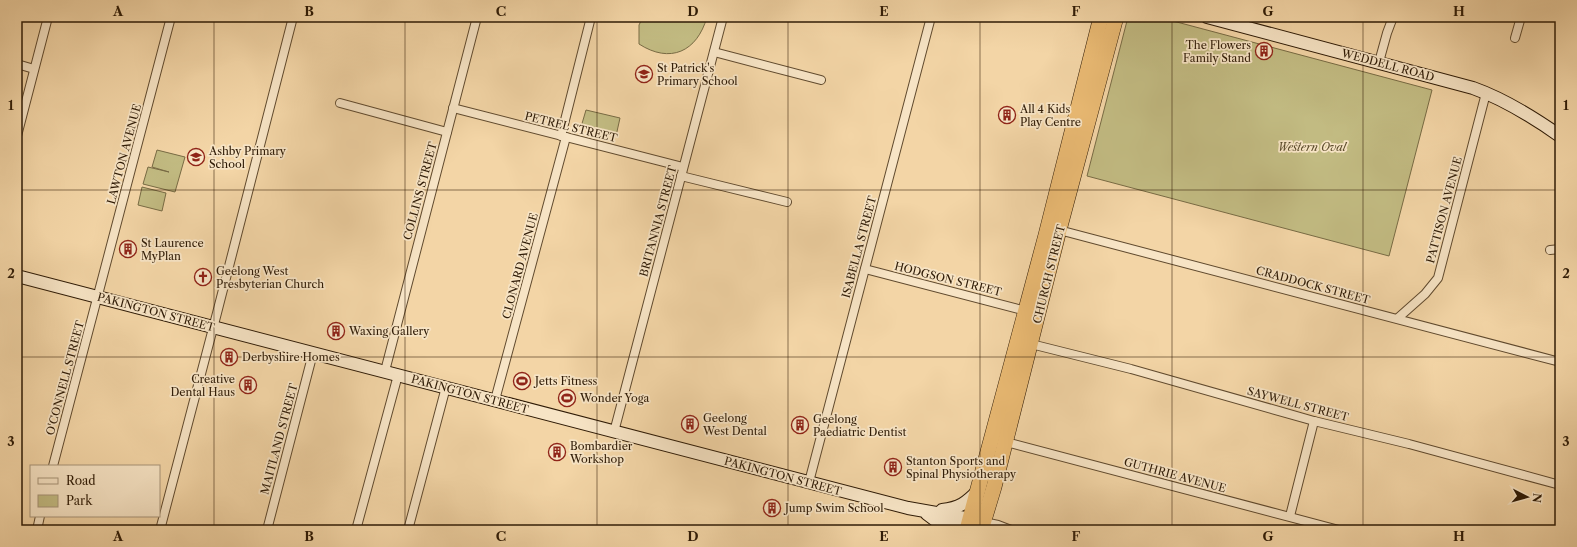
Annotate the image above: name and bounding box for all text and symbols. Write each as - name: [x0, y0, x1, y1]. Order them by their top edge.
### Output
- text: A: [112, 3, 124, 19]
- text: B: [304, 3, 314, 19]
- text: C: [496, 3, 506, 19]
- text: D: [687, 3, 699, 19]
- text: E: [879, 3, 889, 19]
- text: F: [1072, 3, 1081, 19]
- text: G: [1262, 3, 1274, 19]
- text: H: [1453, 3, 1465, 19]
- place label: The Flowers Family Stand: [1183, 38, 1251, 65]
- building icon: The Flowers Family Stand: [1254, 41, 1274, 61]
- street label: WEDDELL ROAD: [1339, 46, 1436, 84]
- place label: St Patrick's Primary School: [657, 61, 738, 88]
- school or university icon: St Patrick's Primary School: [634, 64, 654, 84]
- text: 1: [8, 97, 14, 113]
- text: 1: [1563, 97, 1569, 113]
- street label: LAWTON AVENUE: [104, 102, 144, 206]
- place label: All 4 Kids Play Centre: [1019, 102, 1081, 129]
- building icon: All 4 Kids Play Centre: [997, 105, 1017, 125]
- street label: PETREL STREET: [523, 109, 619, 145]
- street label: COLLINS STREET: [400, 140, 440, 242]
- park label: Western Oval: [1278, 140, 1348, 154]
- place label: Ashby Primary School: [208, 144, 287, 171]
- school or university icon: Ashby Primary School: [186, 147, 206, 167]
- street label: PATTISON AVENUE: [1423, 155, 1465, 265]
- street label: BRITANNIA STREET: [636, 163, 680, 278]
- street label: ISABELLA STREET: [839, 194, 880, 300]
- street label: CLONARD AVENUE: [499, 211, 541, 321]
- street label: CHURCH STREET: [1030, 222, 1068, 325]
- place label: St Laurence MyPlan: [141, 236, 204, 263]
- building icon: St Laurence MyPlan: [118, 239, 138, 259]
- street label: HODGSON STREET: [893, 259, 1004, 299]
- street label: CRADDOCK STREET: [1254, 263, 1372, 307]
- place label: Geelong West Presbyterian Church: [216, 264, 324, 291]
- text: 2: [7, 265, 15, 281]
- text: 2: [1562, 265, 1570, 281]
- church icon: Geelong West Presbyterian Church: [193, 267, 213, 287]
- street label: PAKINGTON STREET: [96, 290, 217, 335]
- street label: O'CONNELL STREET: [43, 318, 87, 437]
- building icon: Waxing Gallery: [326, 321, 346, 341]
- place label: Waxing Gallery: [348, 324, 430, 338]
- building icon: Derbyshire Homes: [219, 347, 239, 367]
- place label: Derbyshire Homes: [242, 350, 340, 364]
- sports icon: Jetts Fitness: [512, 371, 532, 391]
- place label: Creative Dental Haus: [170, 372, 235, 399]
- street label: PAKINGTON STREET: [410, 372, 531, 417]
- place label: Jetts Fitness: [533, 374, 598, 388]
- building icon: Creative Dental Haus: [238, 375, 258, 395]
- street label: MAITLAND STREET: [257, 381, 301, 496]
- street label: SAYWELL STREET: [1246, 384, 1351, 424]
- sports icon: Wonder Yoga: [557, 388, 577, 408]
- place label: Wonder Yoga: [579, 391, 650, 405]
- place label: Geelong West Dental: [702, 411, 767, 438]
- place label: Geelong Paediatric Dentist: [813, 412, 906, 439]
- building icon: Geelong West Dental: [680, 414, 700, 434]
- building icon: Geelong Paediatric Dentist: [790, 415, 810, 435]
- text: 3: [7, 433, 15, 449]
- text: 3: [1562, 433, 1570, 449]
- place label: Bombardier Workshop: [569, 439, 633, 466]
- building icon: Bombardier Workshop: [547, 442, 567, 462]
- street label: PAKINGTON STREET: [723, 454, 844, 499]
- place label: Stanton Sports and Spinal Physiotherapy: [906, 454, 1017, 481]
- street label: GUTHRIE AVENUE: [1122, 455, 1228, 495]
- building icon: Stanton Sports and Spinal Physiotherapy: [883, 457, 903, 477]
- legend: [30, 465, 160, 517]
- text: Road: [66, 473, 96, 488]
- north arrow: [1507, 477, 1547, 517]
- text: Park: [66, 493, 93, 508]
- text: N: [1529, 493, 1544, 504]
- building icon: Jump Swim School: [762, 498, 782, 518]
- place label: Jump Swim School: [783, 501, 884, 515]
- text: A: [112, 528, 124, 544]
- text: B: [304, 528, 314, 544]
- text: C: [496, 528, 506, 544]
- text: D: [687, 528, 699, 544]
- text: E: [879, 528, 889, 544]
- text: F: [1072, 528, 1081, 544]
- text: G: [1262, 528, 1274, 544]
- text: H: [1453, 528, 1465, 544]

